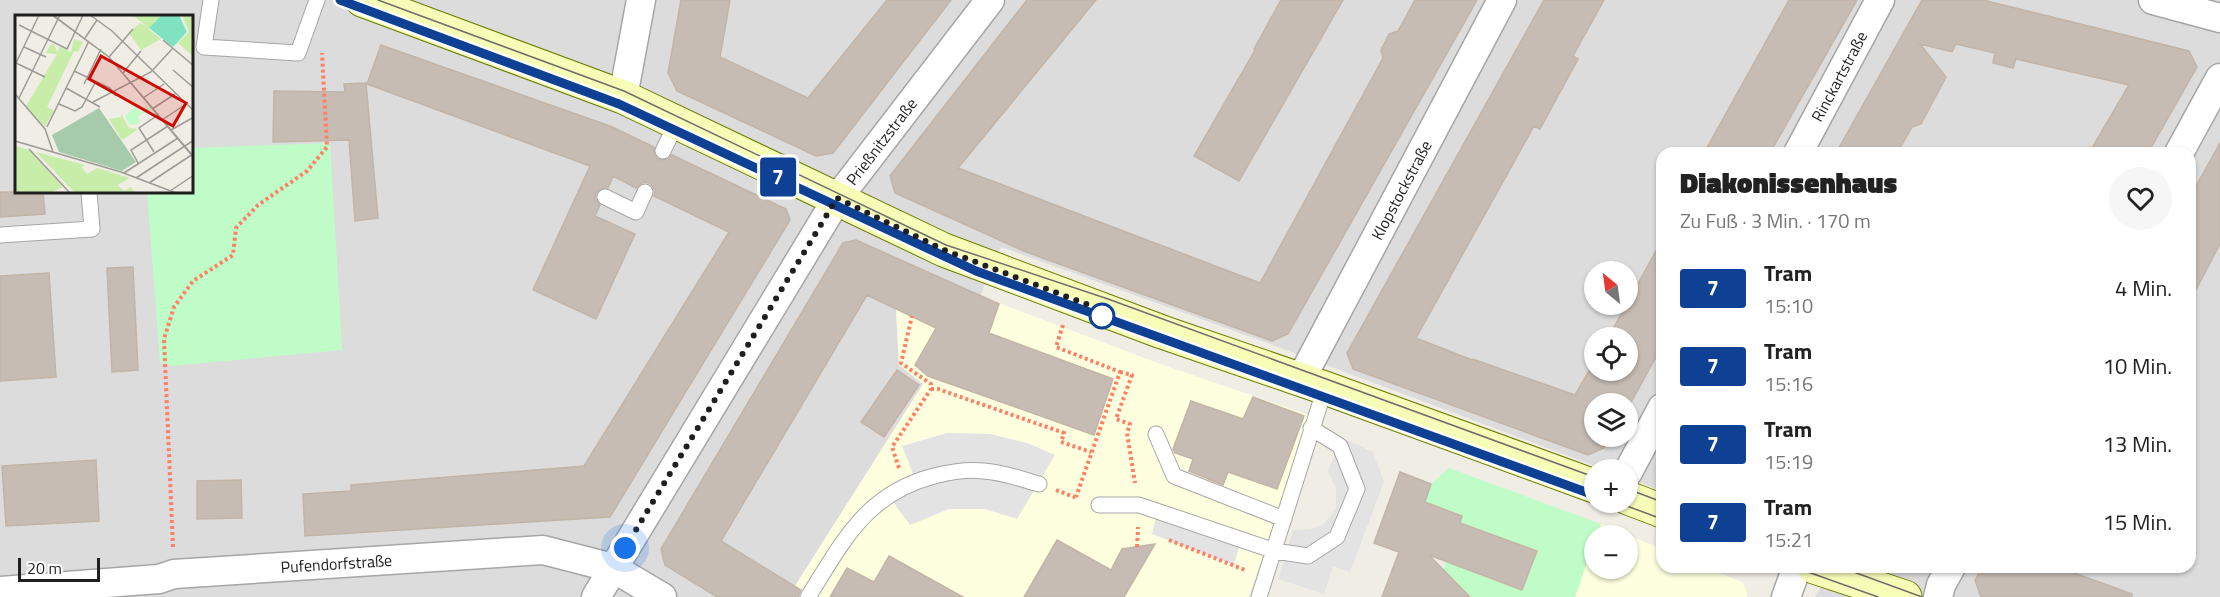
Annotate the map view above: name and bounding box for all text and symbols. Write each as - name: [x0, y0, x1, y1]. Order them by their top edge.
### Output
- inset map: [15, 15, 194, 194]
- street label: Rinckartstraße: [1805, 27, 1873, 126]
- street label: Prießnitzstraße: [840, 92, 923, 190]
- street label: Klopstockstraße: [1365, 136, 1438, 244]
- line badge: 7: [758, 158, 798, 196]
- text: 7: [772, 161, 784, 193]
- text: Diakonissenhaus: [1680, 161, 1897, 204]
- button: heart: [2109, 167, 2172, 230]
- text: Zu Fuß · 3 Min. · 170 m: [1680, 205, 1871, 236]
- text: Tram: [1764, 256, 1812, 290]
- north arrow: [1584, 261, 1638, 315]
- map controls: [1584, 261, 1638, 579]
- text: 4 Min.: [2115, 271, 2172, 305]
- text: 7: [1707, 272, 1719, 304]
- text: 15:10: [1764, 290, 1813, 321]
- unlabelled marker: [1089, 303, 1115, 329]
- button: locate: [1584, 327, 1638, 381]
- text: Tram: [1764, 334, 1812, 368]
- text: 10 Min.: [2103, 349, 2172, 383]
- text: 7: [1707, 350, 1719, 382]
- text: 15:16: [1764, 368, 1813, 399]
- button: layers: [1584, 393, 1638, 447]
- text: Tram: [1764, 412, 1812, 446]
- text: 13 Min.: [2103, 427, 2172, 461]
- text: 7: [1707, 428, 1719, 460]
- text: 15:19: [1764, 446, 1813, 477]
- button: +: [1584, 459, 1638, 513]
- text: Tram: [1764, 490, 1812, 524]
- text: 15 Min.: [2103, 505, 2172, 539]
- text: 7: [1707, 506, 1719, 538]
- text: 15:21: [1764, 524, 1813, 555]
- button: −: [1584, 525, 1638, 579]
- your location: [610, 533, 640, 563]
- street label: Pufendorfstraße: [280, 548, 393, 579]
- scale bar: [18, 555, 100, 582]
- text: 20 m: [27, 556, 62, 580]

